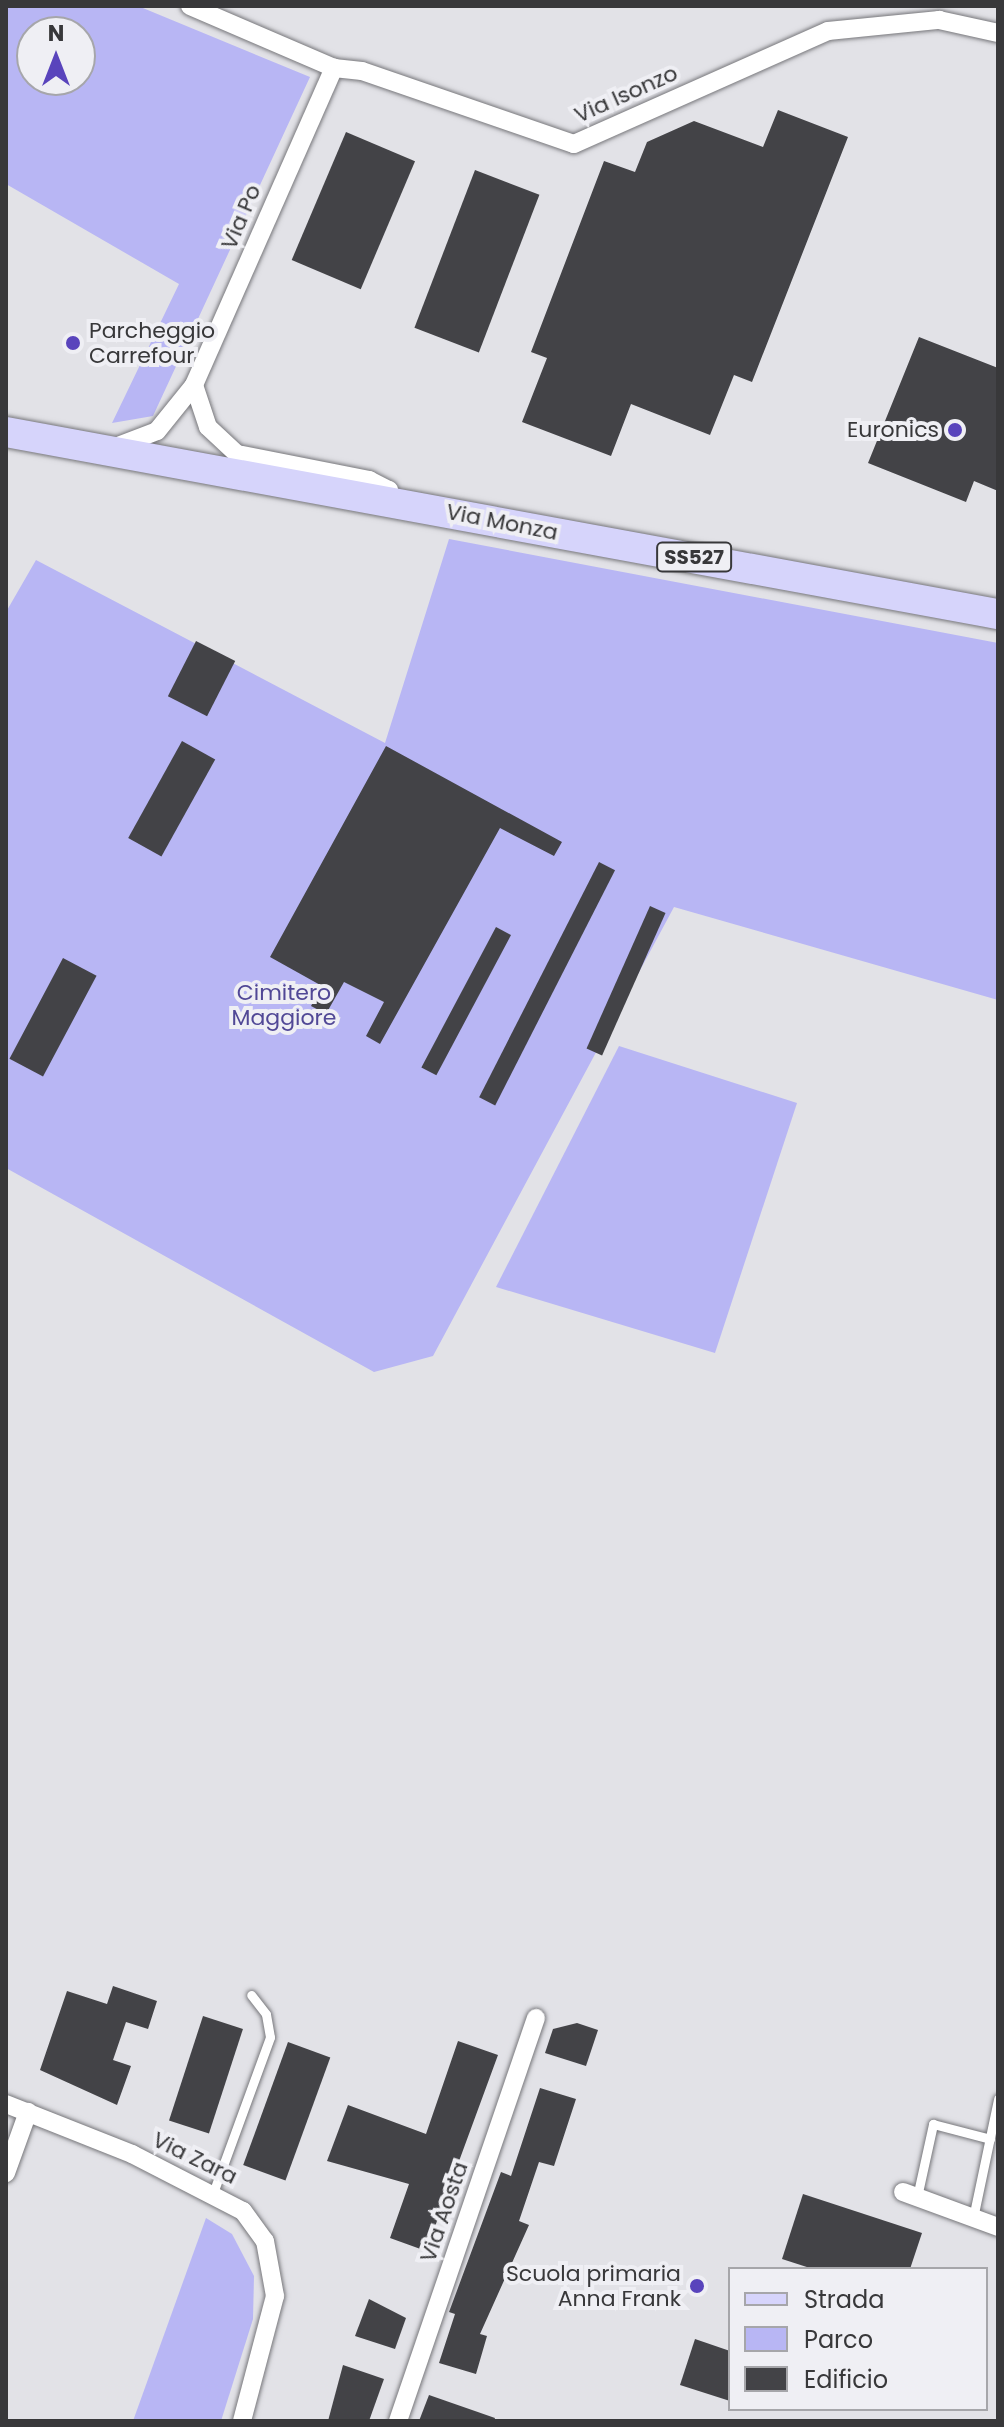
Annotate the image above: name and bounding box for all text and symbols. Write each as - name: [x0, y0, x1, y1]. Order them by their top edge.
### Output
- north arrow: [16, 16, 96, 96]
- text: N: [48, 18, 64, 49]
- street label: Via Isonzo: [570, 60, 682, 128]
- street label: Via Po: [216, 181, 266, 253]
- place label: Parcheggio Carrefour: [89, 317, 215, 368]
- marker: Parcheggio Carrefour: [64, 334, 82, 352]
- place label: Euronics: [847, 417, 939, 443]
- marker: Euronics: [946, 421, 964, 439]
- street label: Via Monza: [444, 498, 560, 546]
- road number: SS527: [656, 541, 732, 573]
- park label: Cimitero Maggiore: [232, 979, 336, 1030]
- street label: Via Zara: [148, 2126, 242, 2190]
- street label: Via Aosta: [415, 2158, 473, 2266]
- place label: Scuola primaria Anna Frank: [506, 2260, 681, 2312]
- legend: [728, 2267, 988, 2411]
- marker: Scuola primaria Anna Frank: [688, 2277, 706, 2295]
- text: Strada: [804, 2283, 884, 2316]
- text: Parco: [804, 2323, 873, 2356]
- text: Edificio: [804, 2363, 888, 2396]

